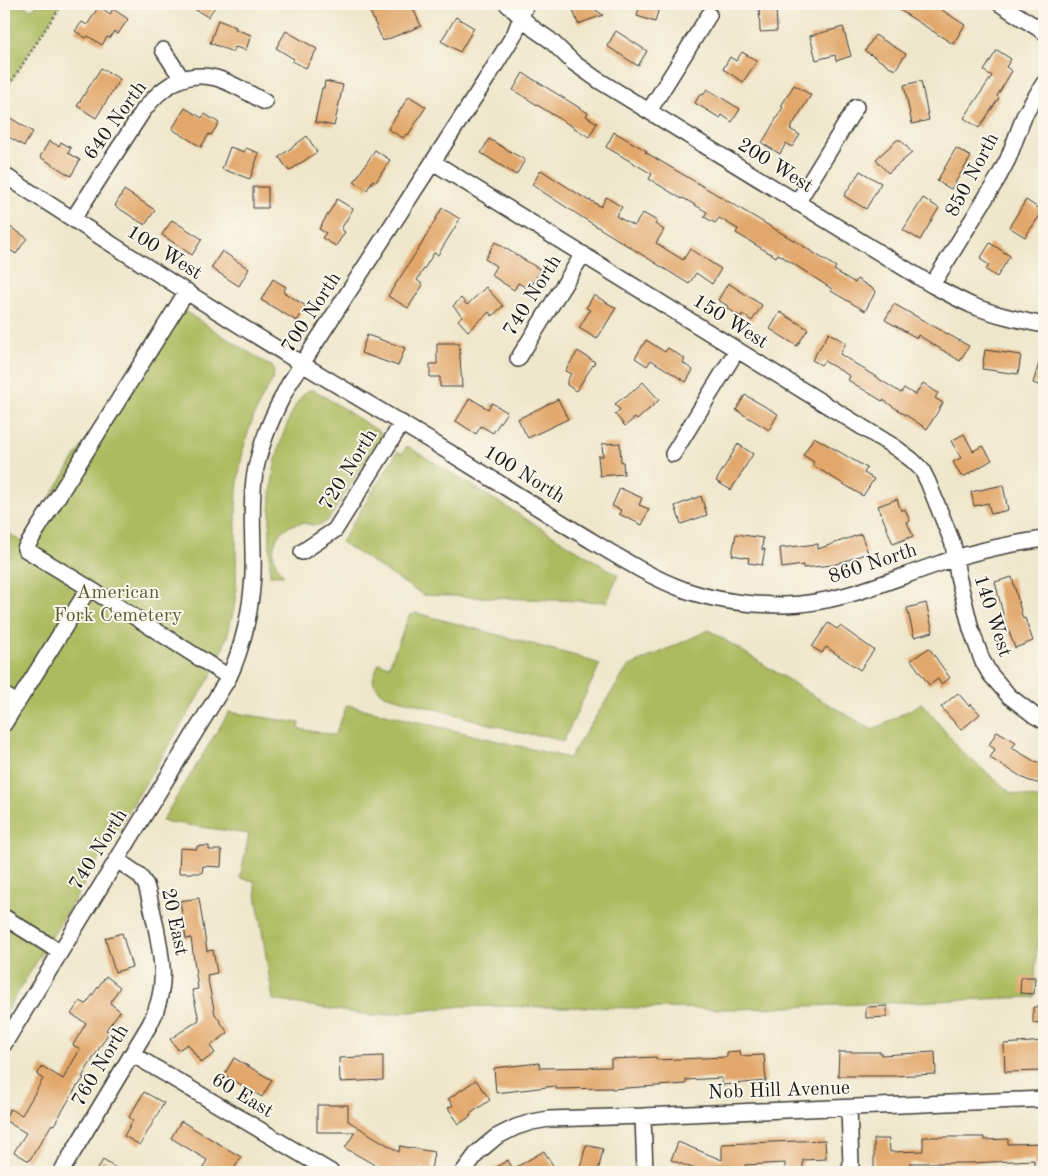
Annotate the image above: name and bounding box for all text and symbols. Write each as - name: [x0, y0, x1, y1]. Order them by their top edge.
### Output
- street label: 640 North: [81, 78, 151, 164]
- street label: 850 North: [943, 130, 1003, 220]
- street label: 200 West: [734, 135, 816, 197]
- street label: 100 West: [123, 222, 205, 284]
- street label: 740 North: [500, 252, 566, 340]
- street label: 700 North: [279, 269, 345, 357]
- street label: 150 West: [689, 291, 771, 353]
- street label: 720 North: [316, 426, 382, 514]
- street label: 100 North: [480, 442, 568, 508]
- street label: 860 North: [826, 540, 920, 588]
- street label: 140 West: [969, 573, 1015, 659]
- park label: American Fork Cemetery: [54, 583, 183, 626]
- street label: 740 North: [66, 806, 132, 894]
- street label: 20 East: [157, 887, 191, 957]
- street label: 760 North: [69, 1021, 133, 1110]
- street label: 60 East: [208, 1070, 276, 1122]
- street label: Nob Hill Avenue: [708, 1079, 850, 1103]

